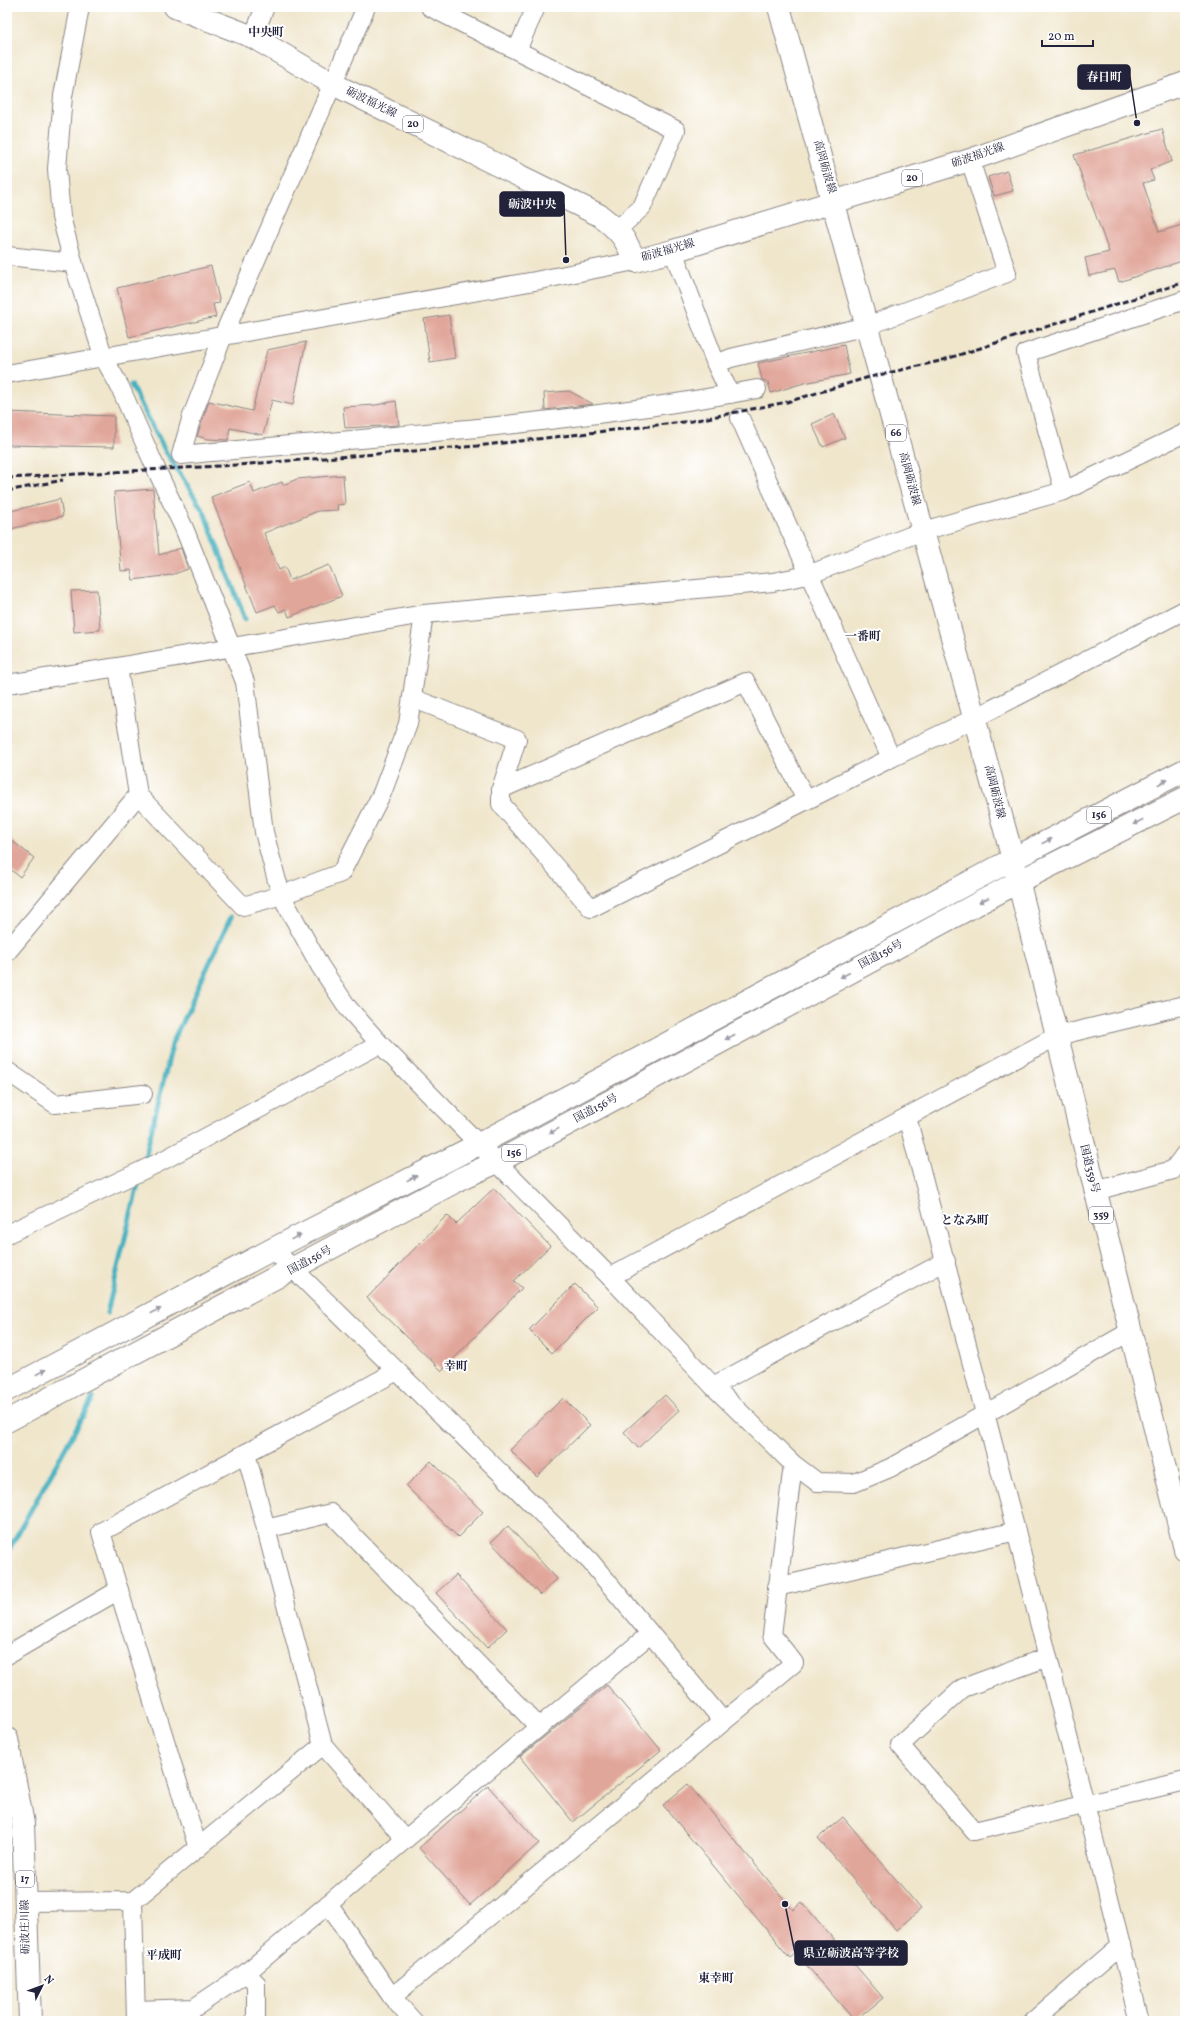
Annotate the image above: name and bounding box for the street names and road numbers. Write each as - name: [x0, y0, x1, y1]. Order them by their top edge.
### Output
- street label: 砺波福光線: [343, 84, 399, 122]
- road number: 20: [403, 116, 423, 132]
- street label: 高岡砺波線: [809, 138, 839, 196]
- street label: 砺波福光線: [950, 140, 1006, 172]
- road number: 20: [902, 170, 922, 186]
- street label: 砺波福光線: [639, 236, 697, 266]
- road number: 66: [886, 425, 906, 441]
- street label: 高岡砺波線: [895, 450, 923, 508]
- street label: 高岡砺波線: [980, 764, 1008, 820]
- road number: 156: [1087, 807, 1111, 823]
- street label: 国道156号: [856, 937, 906, 973]
- street label: 国道156号: [571, 1091, 621, 1127]
- street label: 国道359号: [1076, 1143, 1102, 1195]
- road number: 156: [502, 1145, 526, 1161]
- road number: 359: [1089, 1207, 1113, 1223]
- street label: 国道156号: [285, 1243, 335, 1279]
- road number: 17: [16, 1871, 34, 1887]
- street label: 砺波庄川線: [18, 1899, 34, 1955]

